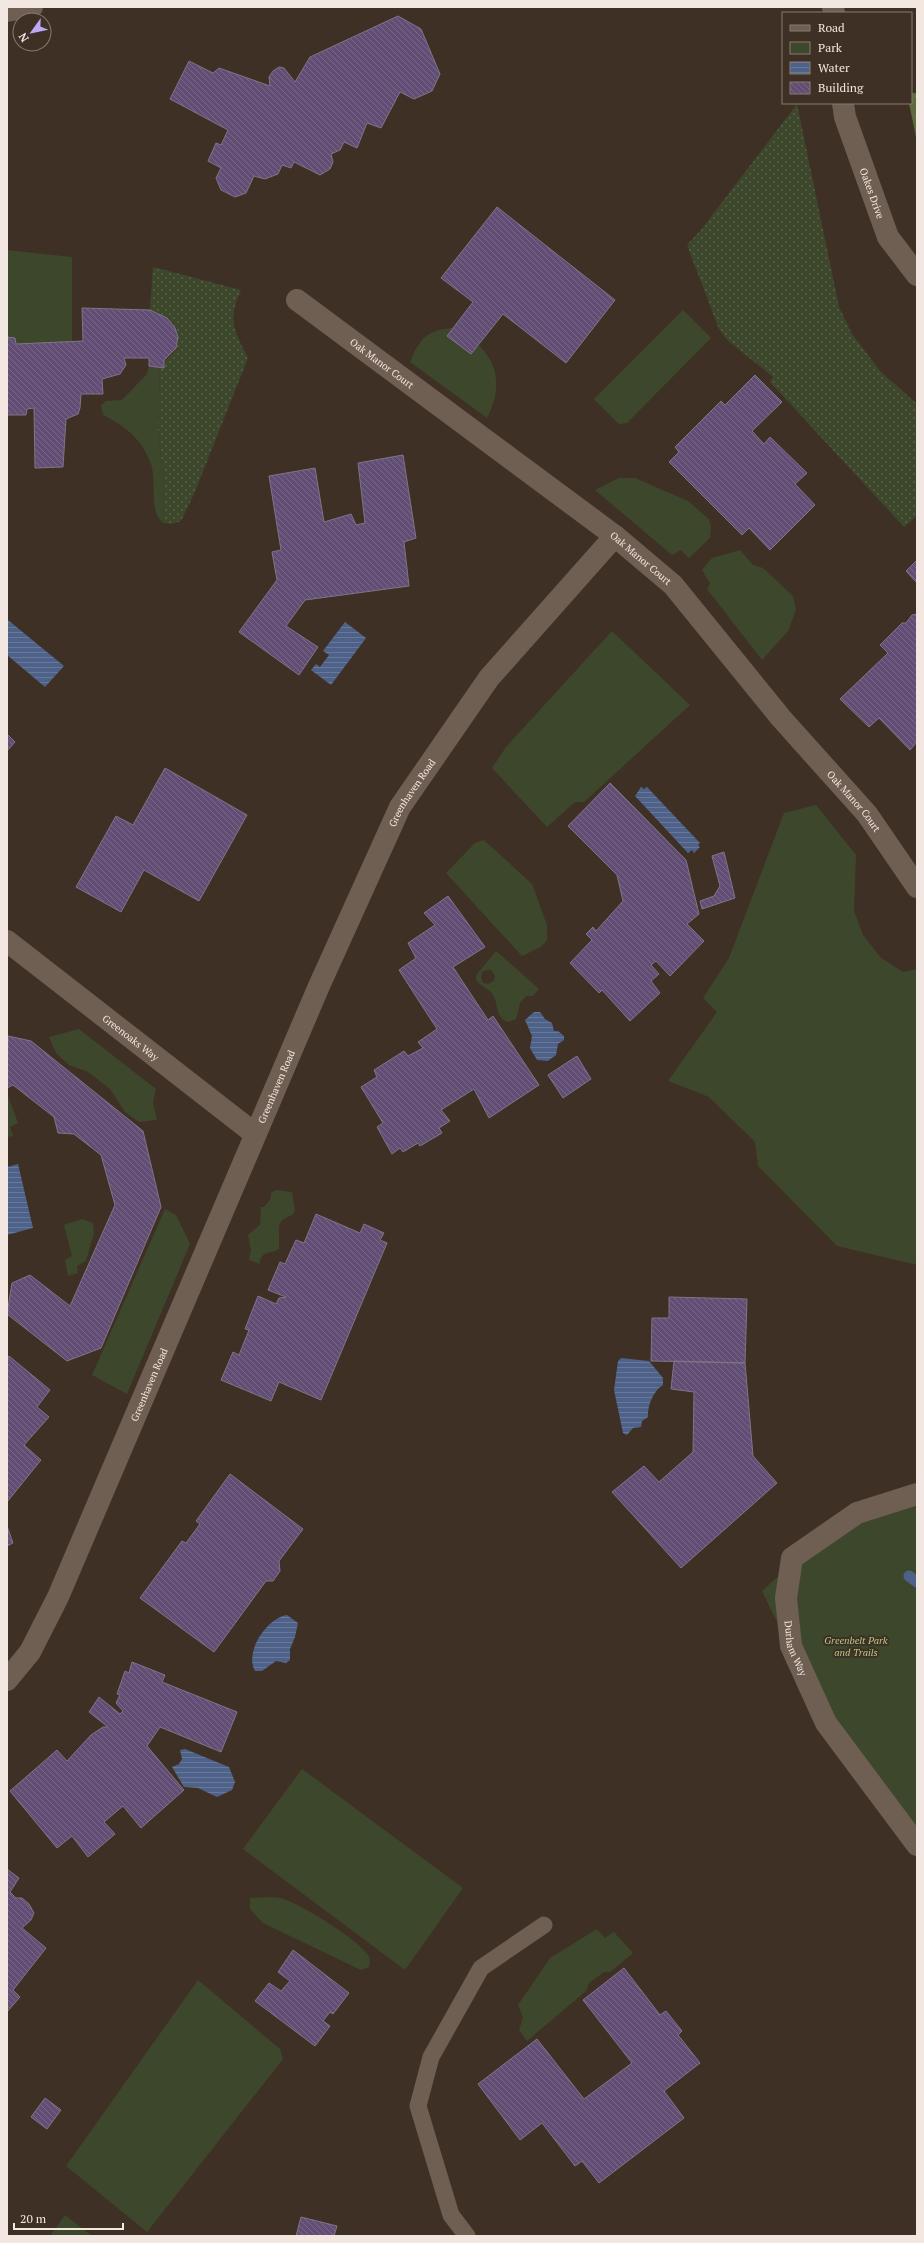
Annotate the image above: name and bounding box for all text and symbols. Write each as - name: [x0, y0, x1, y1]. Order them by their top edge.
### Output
- north arrow: [12, 12, 52, 52]
- legend: [782, 12, 912, 104]
- text: Road: [818, 20, 845, 35]
- text: N: [15, 30, 32, 45]
- text: Park: [818, 40, 843, 55]
- text: Water: [818, 60, 850, 75]
- text: Building: [818, 80, 864, 95]
- street label: Oakes Drive: [857, 166, 887, 221]
- street label: Oak Manor Court: [347, 336, 417, 392]
- street label: Oak Manor Court: [607, 529, 674, 588]
- street label: Greenhaven Road: [386, 756, 439, 829]
- street label: Oak Manor Court: [824, 768, 884, 835]
- street label: Greenoaks Way: [100, 1012, 162, 1064]
- street label: Greenhaven Road: [255, 1048, 298, 1125]
- street label: Greenhaven Road: [128, 1346, 171, 1423]
- street label: Durham Way: [781, 1620, 810, 1679]
- park label: Greenbelt Park and Trails: [824, 1634, 888, 1659]
- scale bar: [14, 2205, 123, 2231]
- text: 20 m: [20, 2211, 47, 2226]

